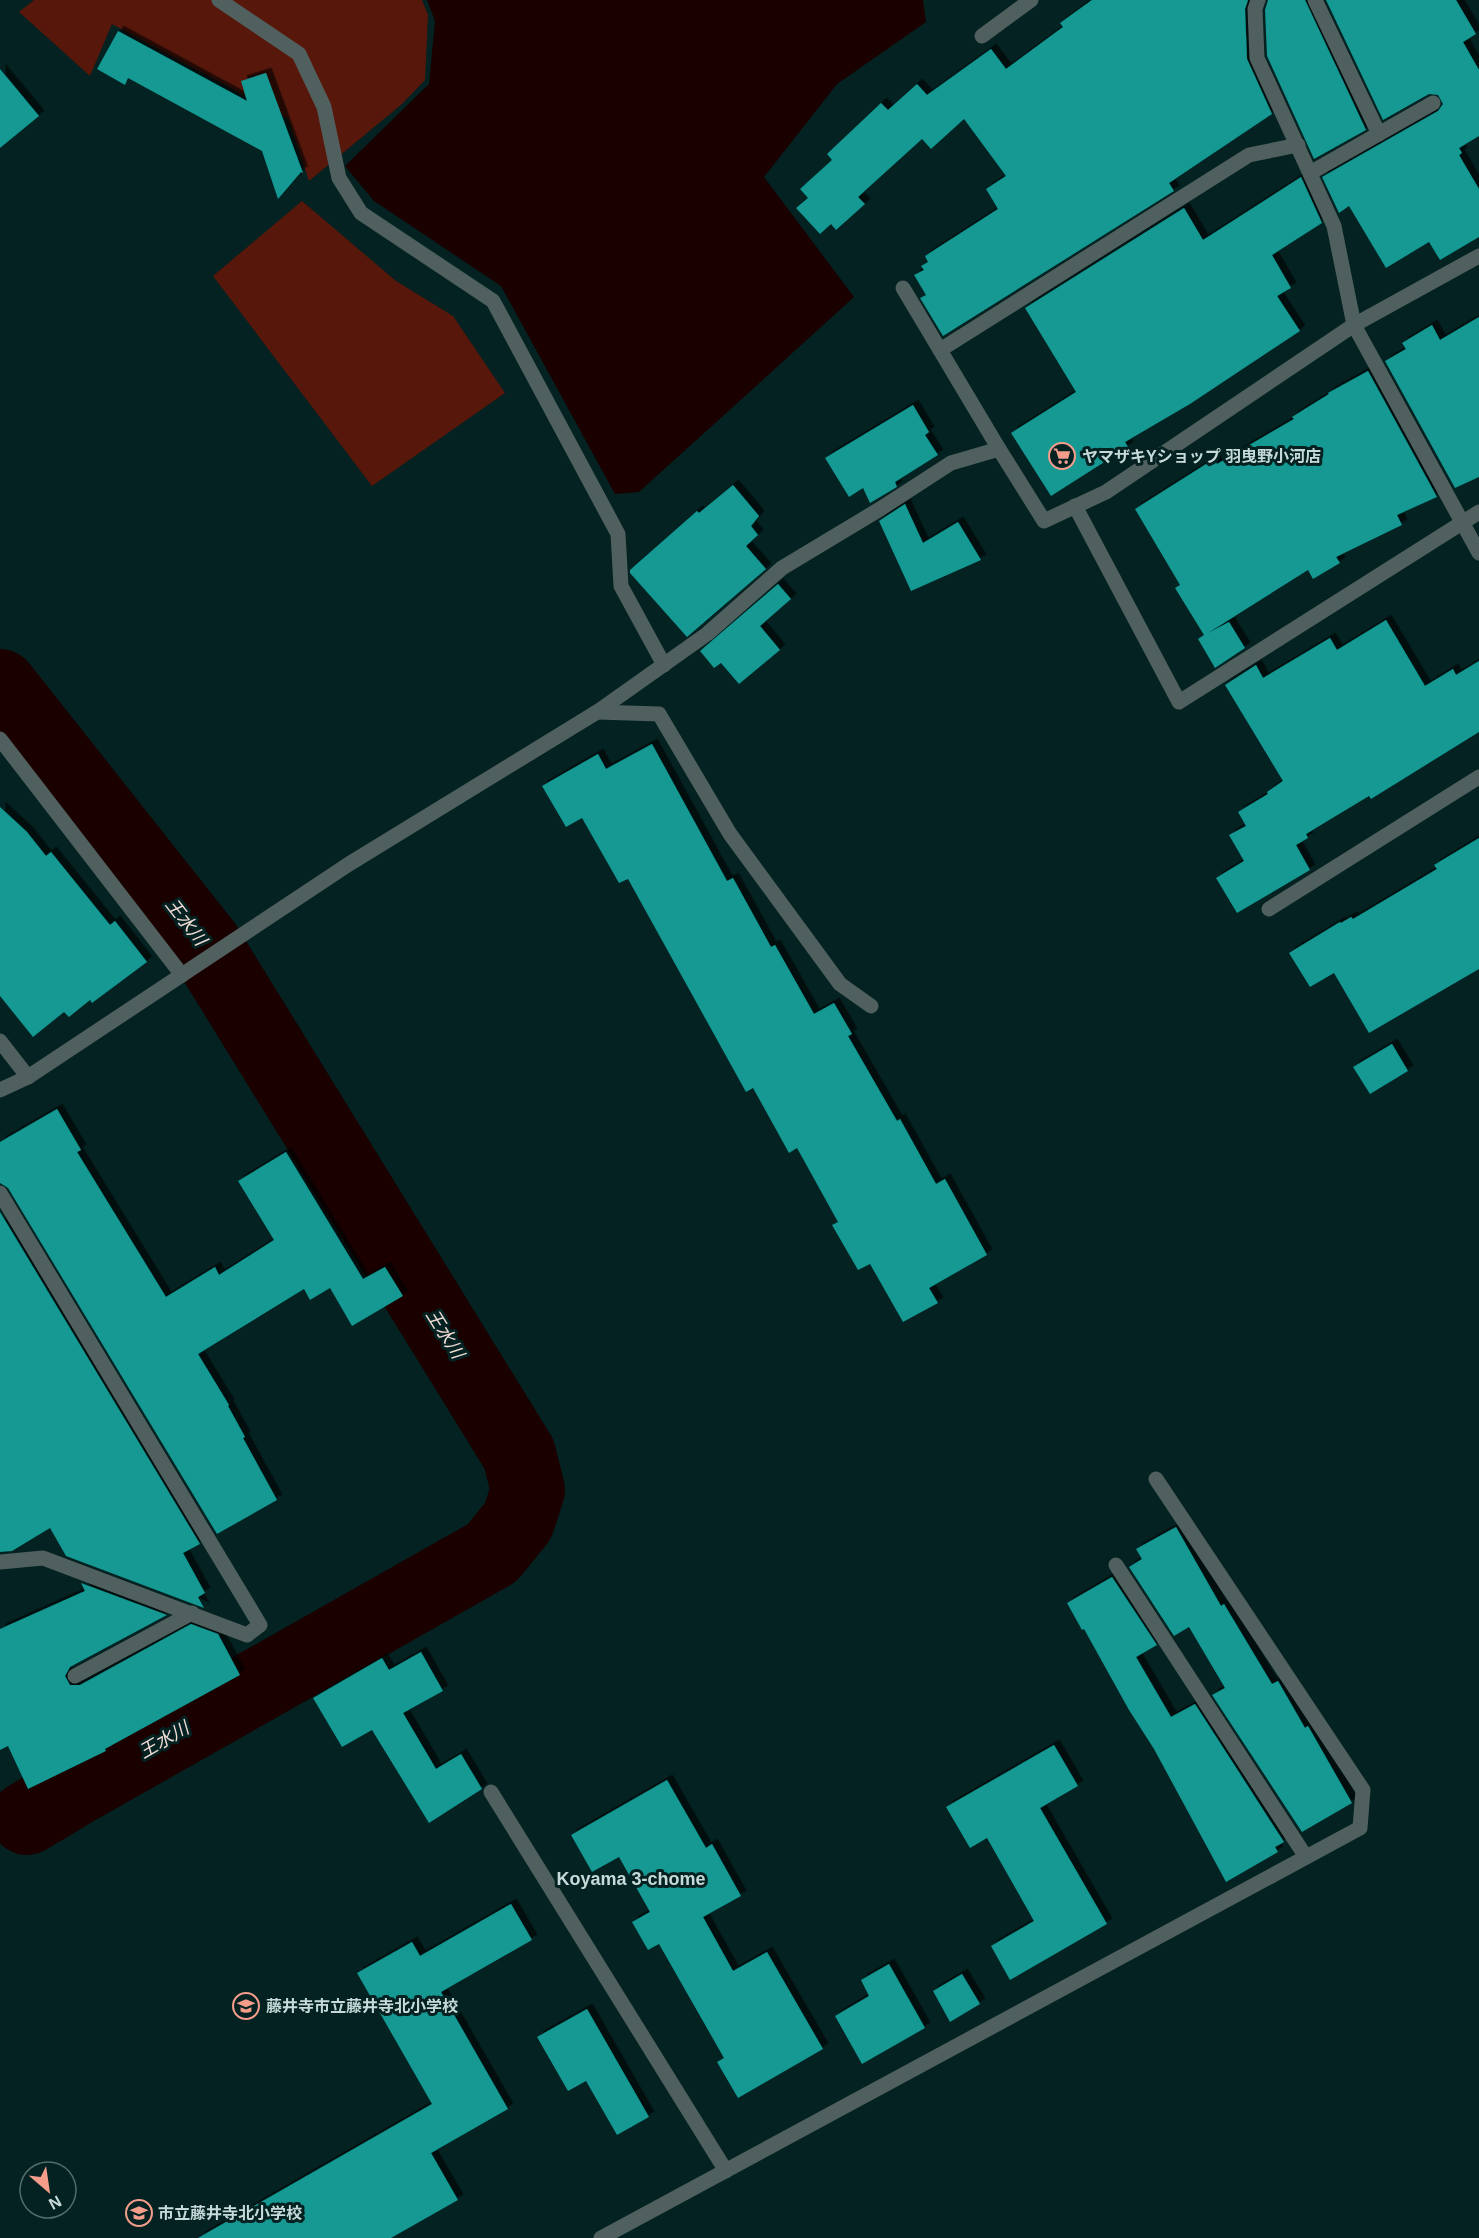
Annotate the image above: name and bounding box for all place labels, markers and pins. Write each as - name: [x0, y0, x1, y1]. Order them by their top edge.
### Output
- supermarket icon: ヤマザキYショップ 羽曳野小河店: [1047, 441, 1077, 471]
- place label: ヤマザキYショップ 羽曳野小河店: [1082, 448, 1321, 465]
- school or university icon: 藤井寺市立藤井寺北小学校: [231, 1991, 261, 2021]
- place label: 藤井寺市立藤井寺北小学校: [266, 1997, 458, 2015]
- school or university icon: 市立藤井寺北小学校: [124, 2198, 154, 2228]
- place label: 市立藤井寺北小学校: [158, 2204, 302, 2222]

